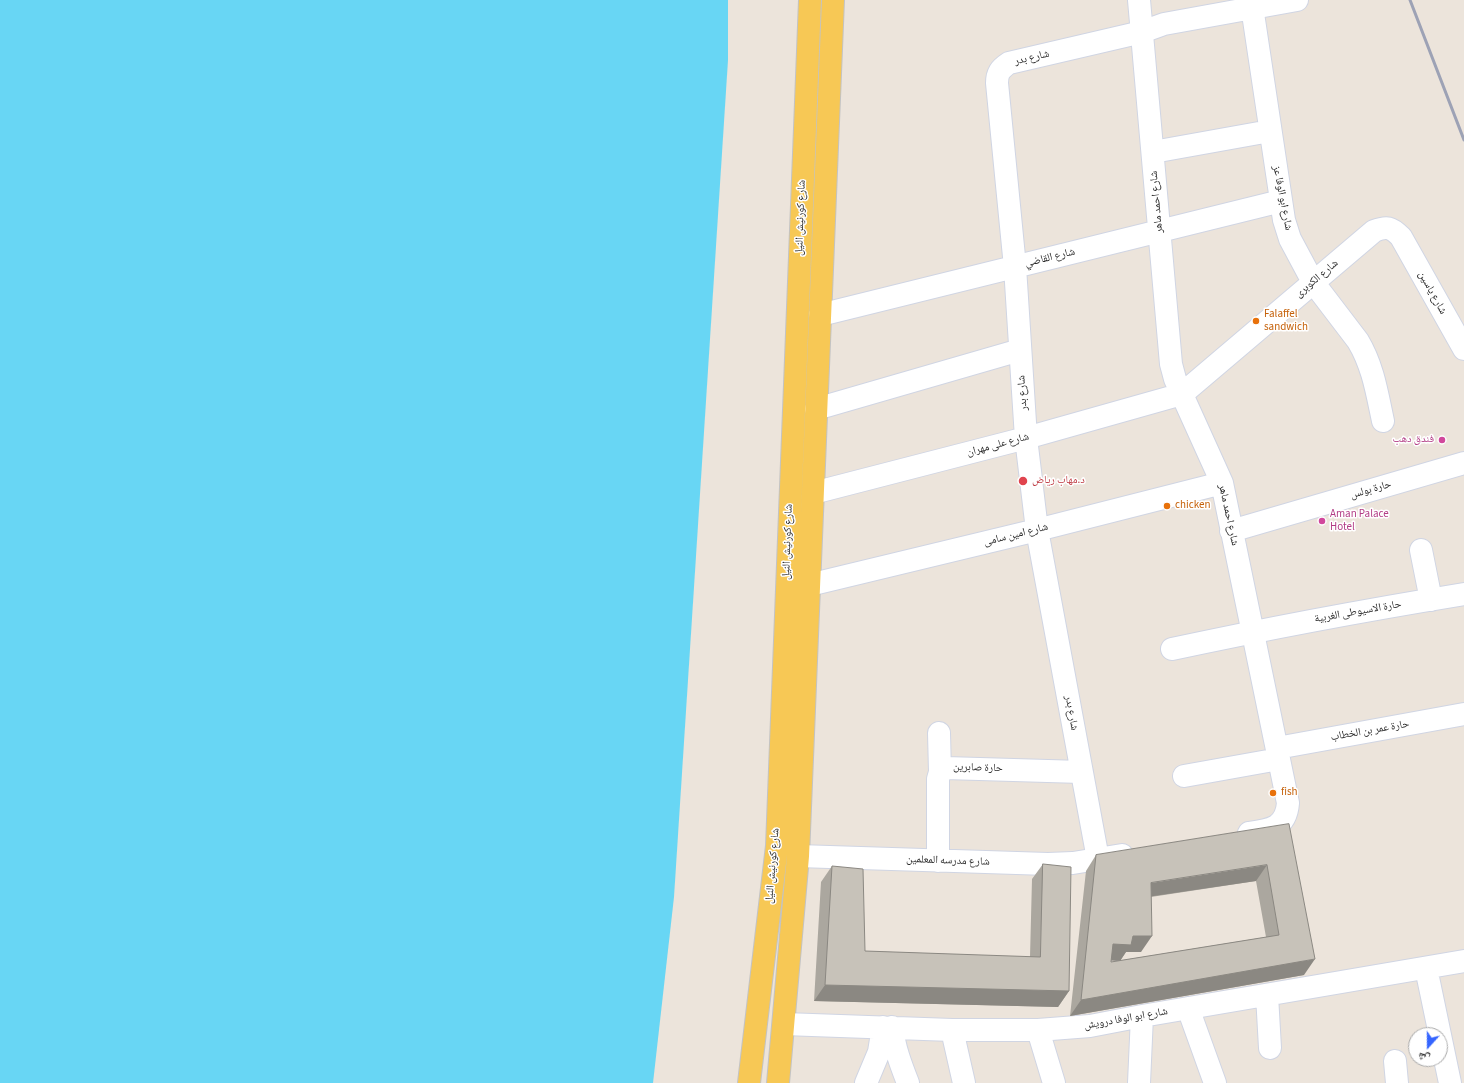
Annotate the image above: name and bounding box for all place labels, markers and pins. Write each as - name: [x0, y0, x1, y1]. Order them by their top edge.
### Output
- place label: Falaffel sandwich: [1264, 308, 1308, 334]
- marker: Falaffel sandwich: [1251, 316, 1261, 326]
- place label: فندق دهب: [1393, 433, 1434, 447]
- marker: فندق دهب: [1437, 435, 1447, 445]
- place label: د.مهاب رياض: [1032, 474, 1085, 488]
- marker: د.مهاب رياض: [1017, 475, 1029, 487]
- place label: chicken: [1175, 499, 1210, 513]
- marker: chicken: [1162, 501, 1172, 511]
- place label: Aman Palace Hotel: [1330, 508, 1389, 534]
- marker: Aman Palace Hotel: [1317, 516, 1327, 526]
- place label: fish: [1281, 786, 1298, 800]
- marker: fish: [1268, 788, 1278, 798]

